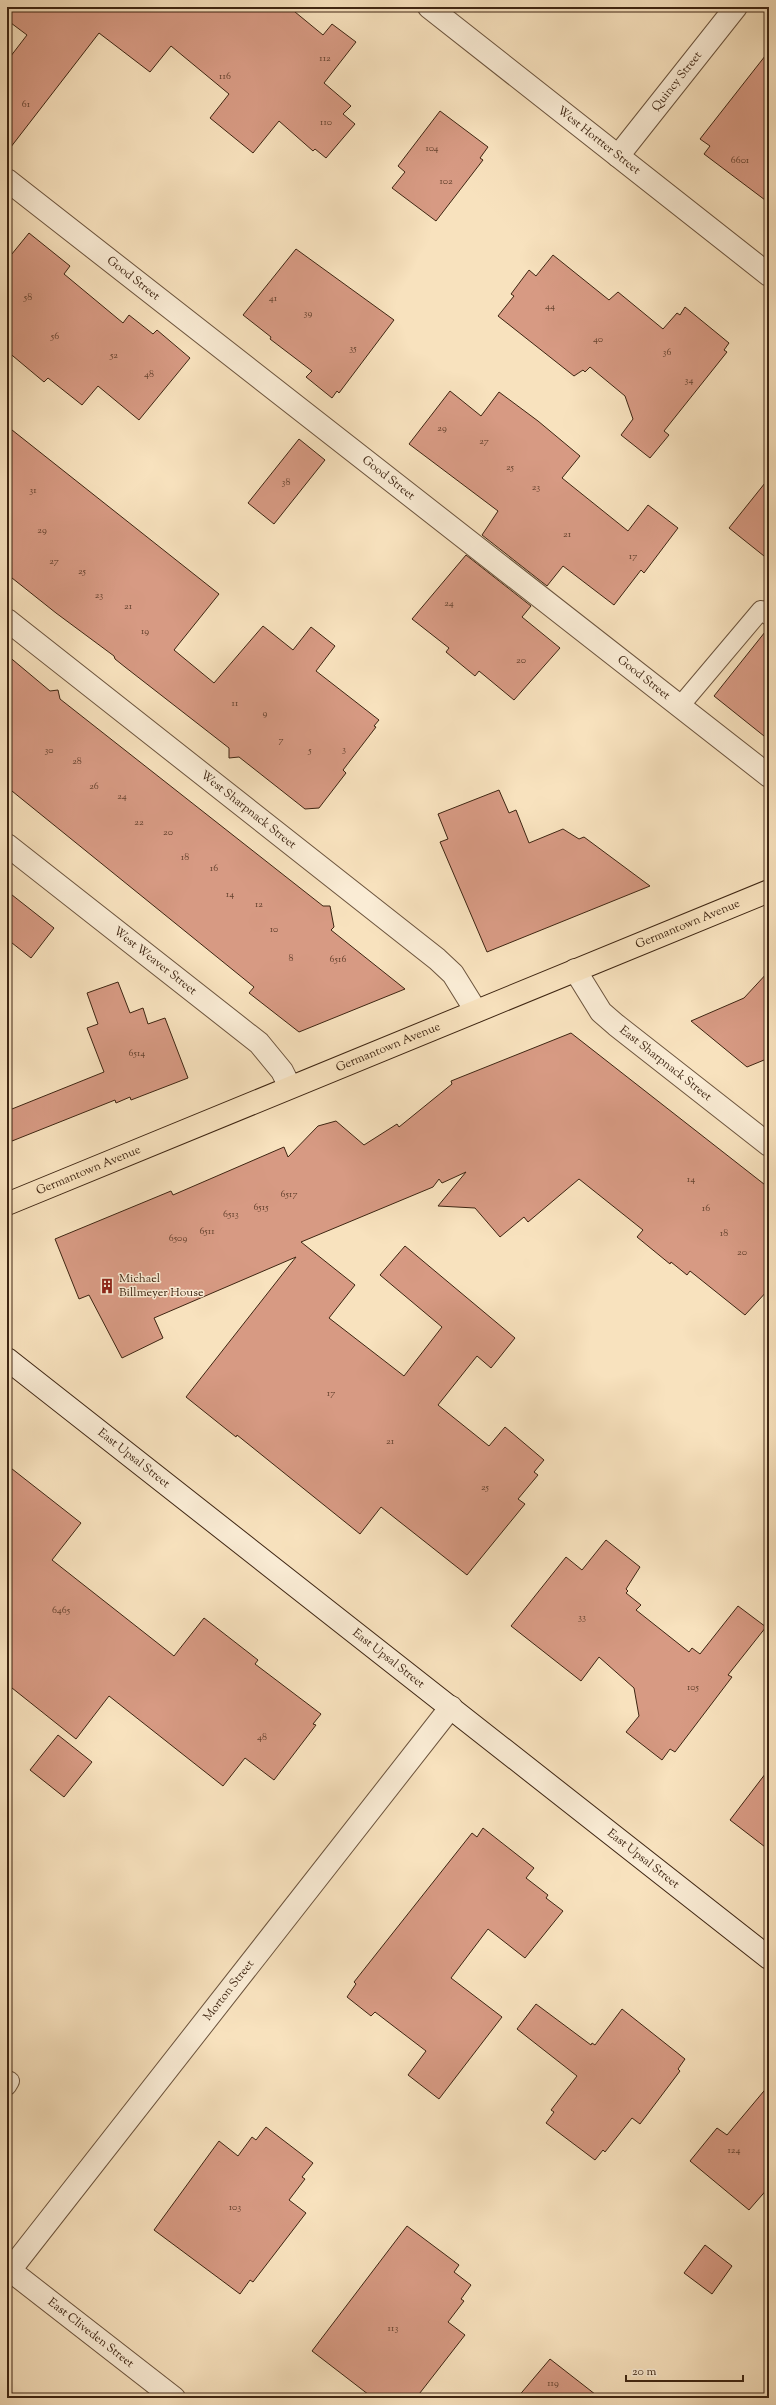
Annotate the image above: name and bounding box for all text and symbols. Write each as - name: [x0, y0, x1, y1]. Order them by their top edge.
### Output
- street label: Quincy Street: [648, 48, 706, 115]
- house number: 112: [319, 51, 331, 66]
- house number: 116: [219, 69, 231, 84]
- house number: 61: [22, 97, 31, 112]
- street label: West Hortter Street: [553, 102, 644, 179]
- house number: 110: [320, 115, 332, 130]
- house number: 104: [425, 141, 439, 156]
- house number: 6601: [731, 153, 750, 168]
- house number: 102: [439, 174, 453, 189]
- street label: Good Street: [103, 252, 164, 305]
- house number: 58: [23, 290, 32, 305]
- house number: 41: [269, 291, 278, 306]
- house number: 44: [545, 299, 555, 314]
- house number: 39: [304, 306, 313, 321]
- house number: 56: [50, 329, 59, 344]
- house number: 40: [593, 332, 603, 347]
- house number: 35: [349, 341, 357, 356]
- house number: 36: [663, 345, 671, 360]
- house number: 52: [109, 348, 118, 363]
- house number: 48: [144, 367, 154, 382]
- house number: 34: [684, 373, 694, 388]
- house number: 29: [437, 421, 447, 436]
- house number: 27: [479, 434, 489, 449]
- street label: Good Street: [358, 452, 419, 505]
- house number: 25: [506, 460, 515, 475]
- house number: 38: [281, 475, 291, 490]
- house number: 23: [532, 480, 540, 495]
- house number: 31: [29, 483, 37, 498]
- house number: 29: [37, 523, 47, 538]
- house number: 21: [563, 527, 572, 542]
- house number: 17: [629, 549, 637, 564]
- house number: 27: [49, 554, 59, 569]
- house number: 25: [78, 564, 87, 579]
- house number: 23: [95, 588, 103, 603]
- house number: 24: [444, 596, 454, 611]
- house number: 21: [124, 599, 133, 614]
- house number: 19: [141, 624, 149, 639]
- street label: Good Street: [613, 651, 674, 704]
- house number: 20: [516, 653, 526, 668]
- house number: 11: [232, 696, 239, 711]
- house number: 9: [263, 706, 268, 721]
- house number: 7: [278, 733, 284, 748]
- house number: 3: [342, 742, 346, 757]
- house number: 30: [44, 743, 54, 758]
- house number: 5: [307, 743, 312, 758]
- house number: 28: [72, 754, 82, 769]
- street label: West Sharpnack Street: [196, 767, 300, 854]
- house number: 26: [89, 779, 99, 794]
- house number: 24: [117, 789, 127, 804]
- house number: 22: [134, 815, 144, 830]
- house number: 20: [163, 825, 173, 840]
- house number: 18: [181, 850, 189, 865]
- house number: 16: [210, 861, 218, 876]
- house number: 14: [226, 887, 234, 902]
- street label: Germantown Avenue: [633, 895, 743, 954]
- house number: 12: [255, 897, 263, 912]
- house number: 10: [270, 922, 278, 937]
- street label: West Weaver Street: [109, 923, 200, 1000]
- house number: 8: [289, 951, 294, 966]
- house number: 6516: [330, 952, 346, 967]
- street label: Germantown Avenue: [333, 1018, 443, 1077]
- street label: East Sharpnack Street: [615, 1022, 715, 1106]
- house number: 6514: [129, 1046, 145, 1061]
- street label: Germantown Avenue: [33, 1141, 144, 1200]
- house number: 14: [687, 1172, 695, 1187]
- house number: 6517: [281, 1187, 297, 1202]
- house number: 6515: [253, 1200, 269, 1215]
- house number: 16: [702, 1201, 710, 1216]
- house number: 6513: [223, 1207, 239, 1222]
- house number: 6511: [199, 1224, 215, 1239]
- house number: 18: [720, 1226, 728, 1241]
- house number: 6509: [169, 1231, 187, 1246]
- house number: 20: [737, 1245, 747, 1260]
- place label: Michael Billmeyer House: [119, 1270, 204, 1302]
- building icon: Michael Billmeyer House: [98, 1277, 116, 1295]
- house number: 17: [327, 1386, 335, 1401]
- street label: East Upsal Street: [93, 1424, 174, 1493]
- house number: 21: [386, 1434, 395, 1449]
- house number: 25: [481, 1480, 490, 1495]
- house number: 6465: [52, 1603, 71, 1618]
- house number: 33: [578, 1610, 586, 1625]
- street label: East Upsal Street: [348, 1625, 428, 1693]
- house number: 105: [687, 1680, 700, 1695]
- house number: 48: [257, 1730, 267, 1745]
- street label: East Upsal Street: [603, 1825, 683, 1893]
- street label: Morton Street: [199, 1956, 259, 2025]
- house number: 124: [727, 2143, 741, 2158]
- house number: 103: [229, 2200, 241, 2215]
- street label: East Cliveden Street: [44, 2294, 138, 2372]
- house number: 113: [388, 2321, 398, 2336]
- scale bar: [626, 2357, 743, 2383]
- text: 20 m: [632, 2363, 657, 2381]
- house number: 119: [547, 2376, 559, 2391]

